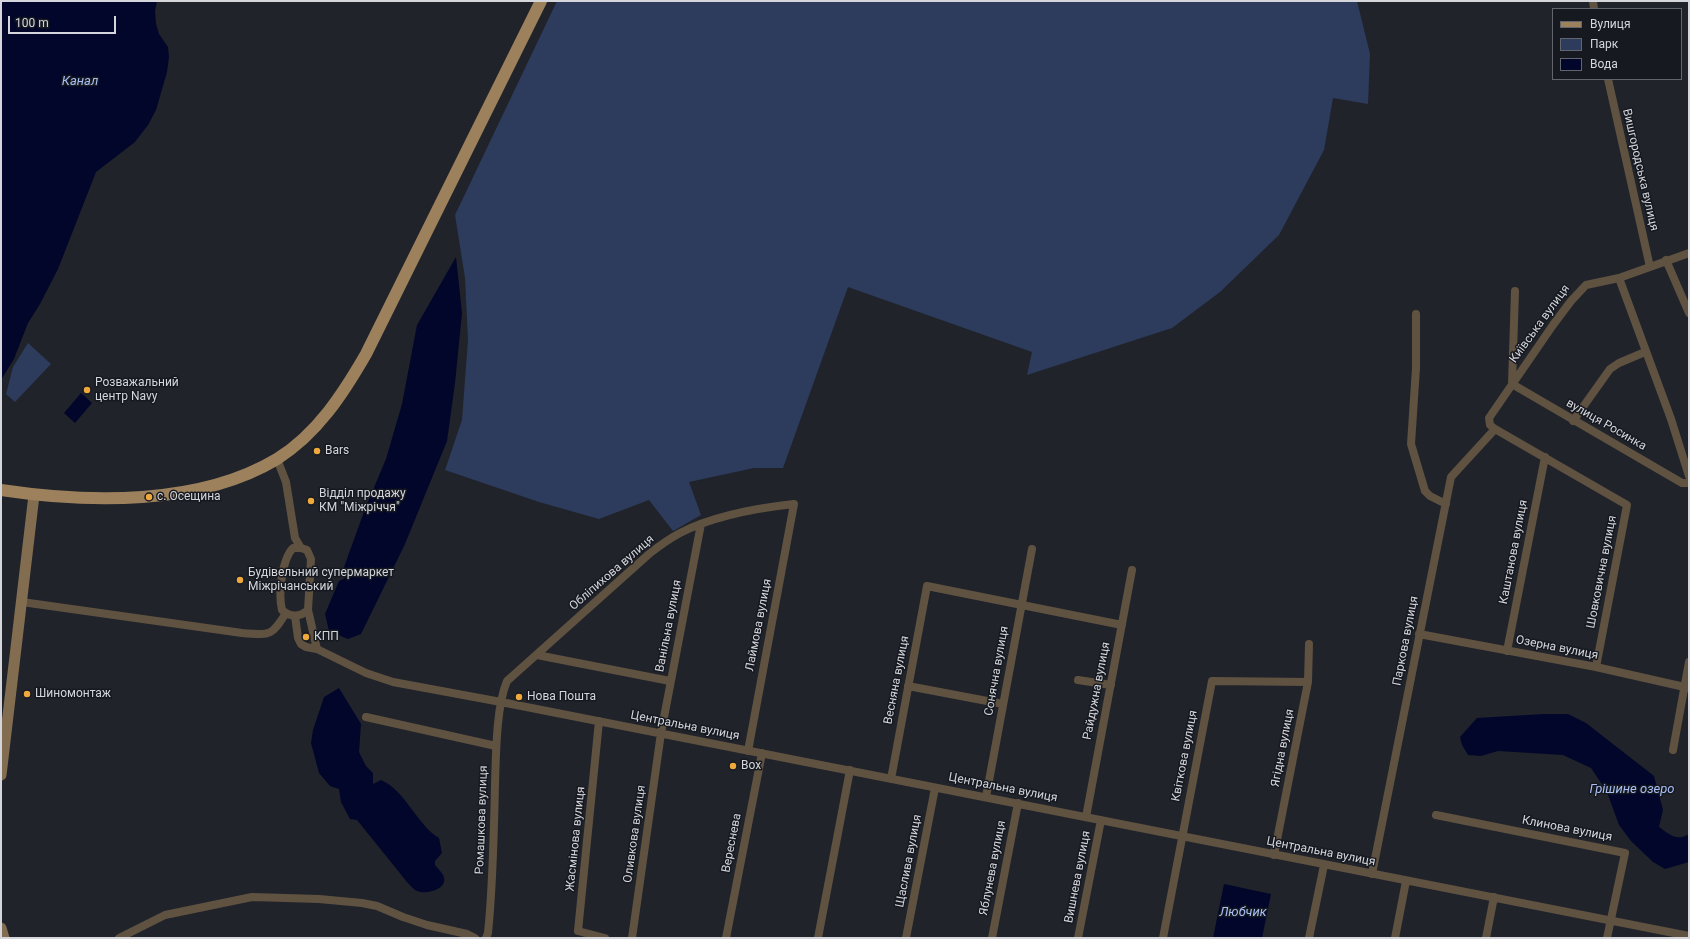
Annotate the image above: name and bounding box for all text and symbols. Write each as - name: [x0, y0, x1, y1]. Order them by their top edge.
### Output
- scale bar: [10, 8, 118, 34]
- legend: [1552, 8, 1682, 80]
- text: 100 m: [15, 16, 49, 30]
- text: Вулиця: [1590, 17, 1631, 31]
- text: Парк: [1590, 37, 1618, 51]
- text: Вода: [1590, 57, 1618, 71]
- water label: Канал: [62, 74, 98, 90]
- street label: Вишгородська вулиця: [1619, 108, 1661, 232]
- street label: Київська вулиця: [1507, 282, 1573, 366]
- place label: Розважальний центр Navy: [95, 376, 179, 404]
- marker: Розважальний центр Navy: [82, 385, 92, 395]
- street label: вулиця Росинка: [1563, 396, 1649, 454]
- place label: Bars: [325, 444, 349, 458]
- marker: Bars: [312, 446, 322, 456]
- place label: Відділ продажу КМ "Міжріччя": [319, 487, 406, 515]
- place label: с. Осещина: [157, 490, 221, 504]
- marker: с. Осещина: [144, 492, 154, 502]
- marker: Відділ продажу КМ "Міжріччя": [306, 496, 316, 506]
- street label: Каштанова вулиця: [1497, 499, 1531, 605]
- street label: Шовковична вулиця: [1584, 514, 1620, 630]
- street label: Обліпихова вулиця: [567, 532, 657, 614]
- place label: Будівельний супермаркет Міжрічанський: [248, 566, 394, 594]
- marker: Будівельний супермаркет Міжрічанський: [235, 575, 245, 585]
- street label: Лаймова вулиця: [743, 578, 775, 672]
- street label: Ванільна вулиця: [653, 579, 685, 673]
- street label: Паркова вулиця: [1390, 595, 1422, 687]
- street label: Сонячна вулиця: [982, 625, 1012, 717]
- place label: КПП: [314, 630, 339, 644]
- marker: КПП: [301, 632, 311, 642]
- street label: Озерна вулиця: [1515, 633, 1599, 663]
- street label: Весняна вулиця: [881, 634, 913, 726]
- street label: Райдужна вулиця: [1080, 641, 1114, 741]
- place label: Шиномонтаж: [35, 687, 111, 701]
- marker: Шиномонтаж: [22, 689, 32, 699]
- place label: Нова Пошта: [527, 690, 596, 704]
- marker: Нова Пошта: [514, 692, 524, 702]
- street label: Центральна вулиця: [629, 708, 741, 744]
- street label: Ягідна вулиця: [1268, 708, 1298, 788]
- street label: Квіткова вулиця: [1169, 709, 1201, 803]
- place label: Box: [741, 759, 761, 773]
- marker: Box: [728, 761, 738, 771]
- street label: Ромашкова вулиця: [473, 765, 491, 875]
- street label: Центральна вулиця: [947, 770, 1059, 806]
- water label: Грішине озеро: [1589, 782, 1675, 798]
- street label: Оливкова вулиця: [621, 784, 649, 884]
- street label: Жасмінова вулиця: [563, 786, 589, 892]
- street label: Вереснева: [719, 812, 745, 874]
- street label: Щаслива вулиця: [893, 813, 925, 909]
- street label: Клинова вулиця: [1521, 813, 1613, 845]
- street label: Яблунева вулиця: [977, 819, 1009, 917]
- street label: Вишнева вулиця: [1062, 830, 1094, 924]
- street label: Центральна вулиця: [1265, 834, 1377, 870]
- water label: Любчик: [1219, 905, 1267, 921]

